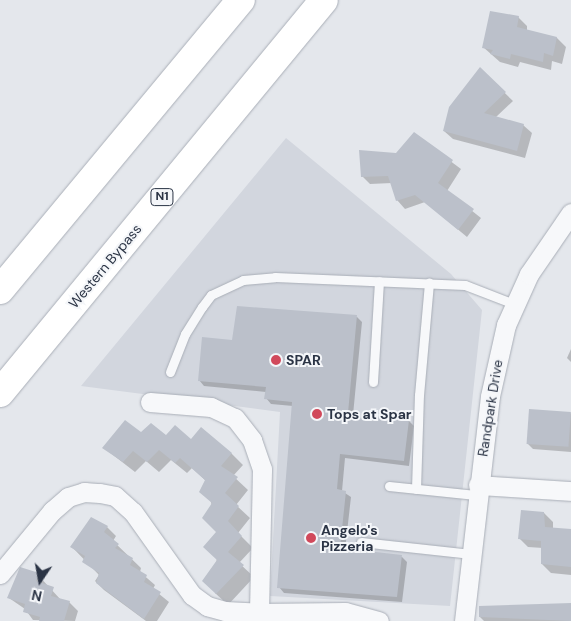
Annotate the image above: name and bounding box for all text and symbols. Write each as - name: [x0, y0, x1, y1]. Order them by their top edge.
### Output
- road number: N1: [150, 188, 174, 206]
- street label: Western Bypass: [65, 221, 145, 311]
- place label: SPAR: [286, 352, 321, 368]
- marker: SPAR: [270, 354, 282, 366]
- street label: Randpark Drive: [474, 358, 506, 458]
- place label: Tops at Spar: [327, 406, 412, 422]
- marker: Tops at Spar: [311, 408, 323, 420]
- place label: Angelo's Pizzeria: [321, 522, 378, 554]
- marker: Angelo's Pizzeria: [305, 532, 317, 544]
- north arrow: [15, 556, 65, 606]
- text: N: [30, 586, 44, 606]

